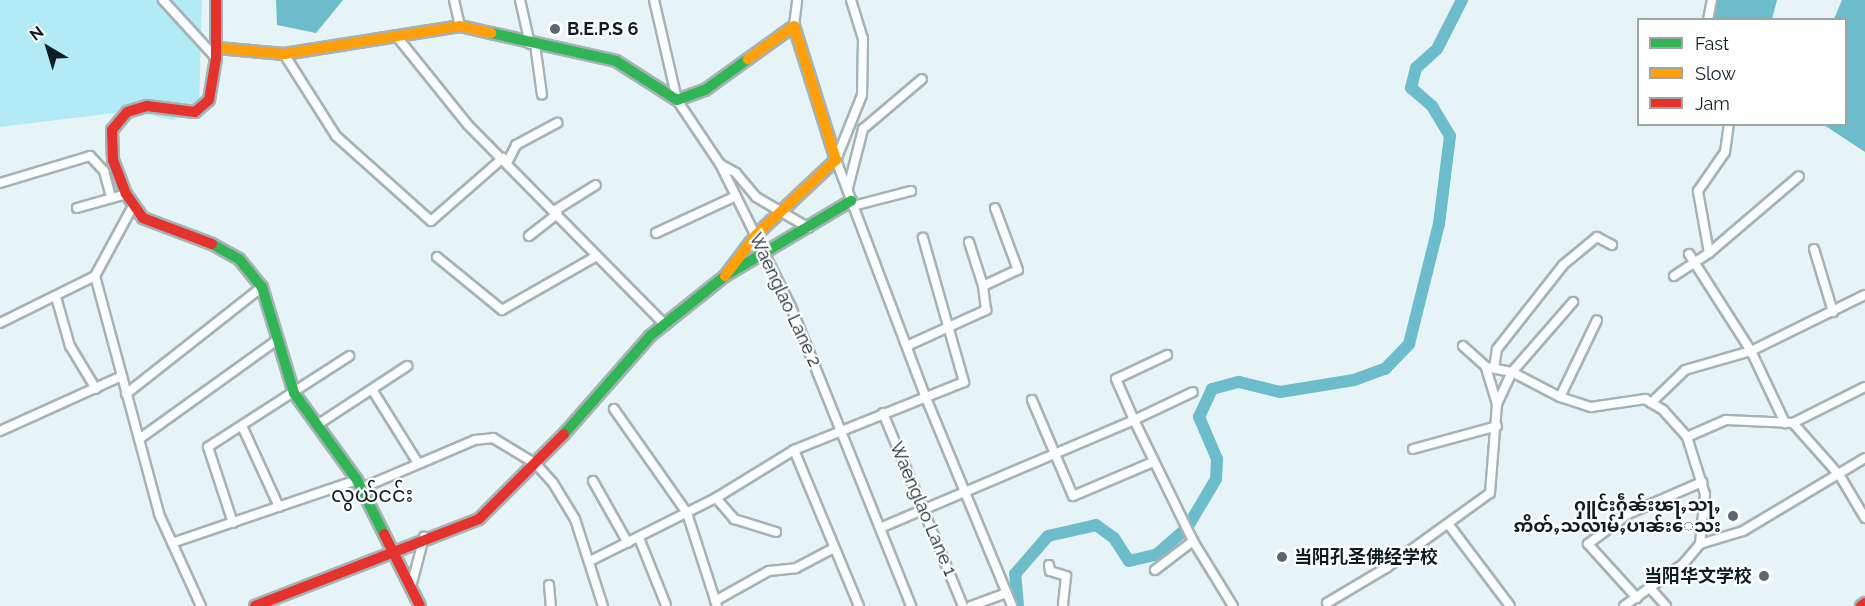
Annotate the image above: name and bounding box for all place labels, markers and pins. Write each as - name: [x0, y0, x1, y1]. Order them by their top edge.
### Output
- place label: B.E.P.S 6: [567, 18, 638, 40]
- marker: B.E.P.S 6: [548, 22, 562, 36]
- place label: ႁူင်းႁဵၼ်းၽႃႇသႃႇ ဢိတ်ႇသလၢမ်ႇပၢၼ်းေသး: [1513, 495, 1721, 538]
- marker: ႁူင်းႁဵၼ်းၽႃႇသႃႇ ဢိတ်ႇသလၢမ်ႇပၢၼ်းေသး: [1726, 509, 1740, 523]
- place label: 当阳孔圣佛经学校: [1294, 546, 1438, 568]
- marker: 当阳孔圣佛经学校: [1275, 550, 1289, 564]
- place label: 当阳华文学校: [1644, 565, 1752, 587]
- marker: 当阳华文学校: [1757, 569, 1771, 583]

